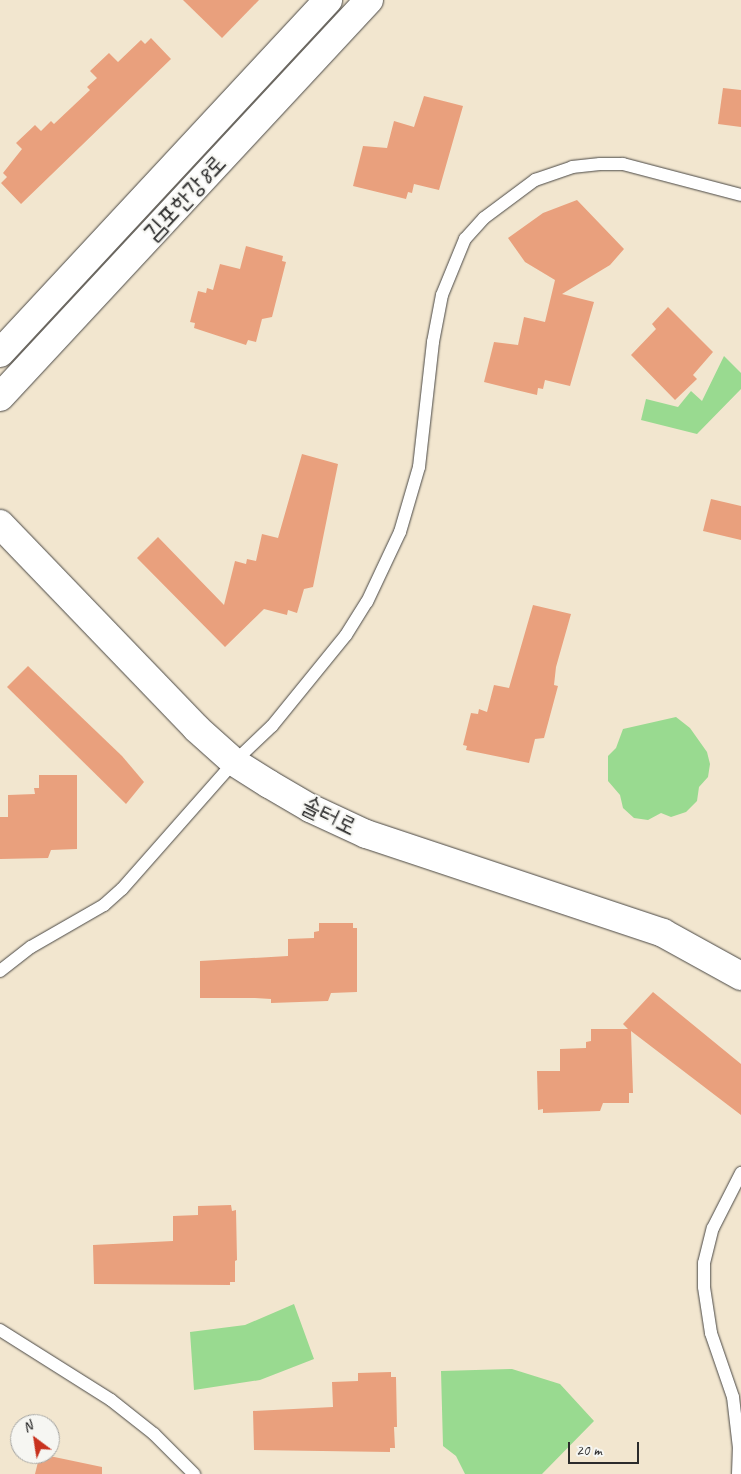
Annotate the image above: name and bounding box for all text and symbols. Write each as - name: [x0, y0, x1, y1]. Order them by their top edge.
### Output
- street label: 김포한강8로: [138, 149, 232, 247]
- street label: 솔터로: [297, 790, 361, 842]
- north arrow: [10, 1414, 60, 1464]
- text: N: [19, 1417, 36, 1436]
- scale bar: [571, 1432, 642, 1464]
- text: 20 m: [576, 1441, 602, 1460]

